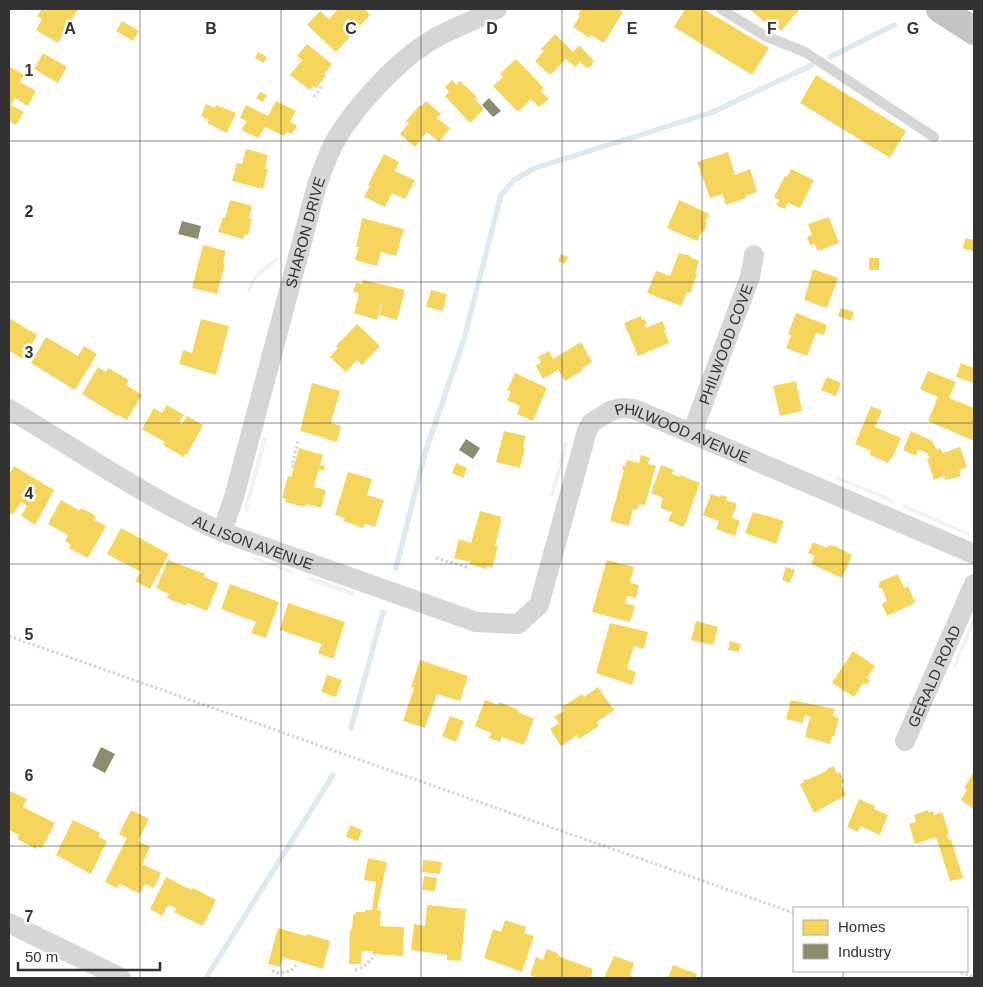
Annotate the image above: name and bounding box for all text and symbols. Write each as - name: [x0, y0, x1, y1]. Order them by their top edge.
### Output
- text: A: [64, 20, 76, 37]
- text: B: [205, 20, 217, 37]
- text: C: [345, 20, 357, 37]
- text: D: [486, 20, 498, 37]
- text: E: [627, 20, 638, 37]
- text: F: [767, 20, 777, 37]
- text: G: [907, 20, 919, 37]
- text: 1: [25, 62, 34, 79]
- street label: SHARON DRIVE: [282, 174, 328, 290]
- text: 2: [25, 203, 34, 220]
- street label: PHILWOOD COVE: [695, 281, 755, 407]
- text: 3: [25, 344, 34, 361]
- street label: PHILWOOD AVENUE: [612, 399, 752, 466]
- text: 4: [25, 485, 34, 502]
- street label: ALLISON AVENUE: [190, 511, 316, 572]
- street label: GERALD ROAD: [904, 622, 963, 729]
- text: 5: [25, 626, 34, 643]
- text: 6: [25, 767, 34, 784]
- legend: [793, 907, 968, 972]
- text: 7: [25, 908, 34, 925]
- text: Homes: [838, 918, 886, 935]
- scale bar: [18, 940, 160, 972]
- text: Industry: [838, 943, 892, 960]
- text: 50 m: [25, 948, 58, 965]

